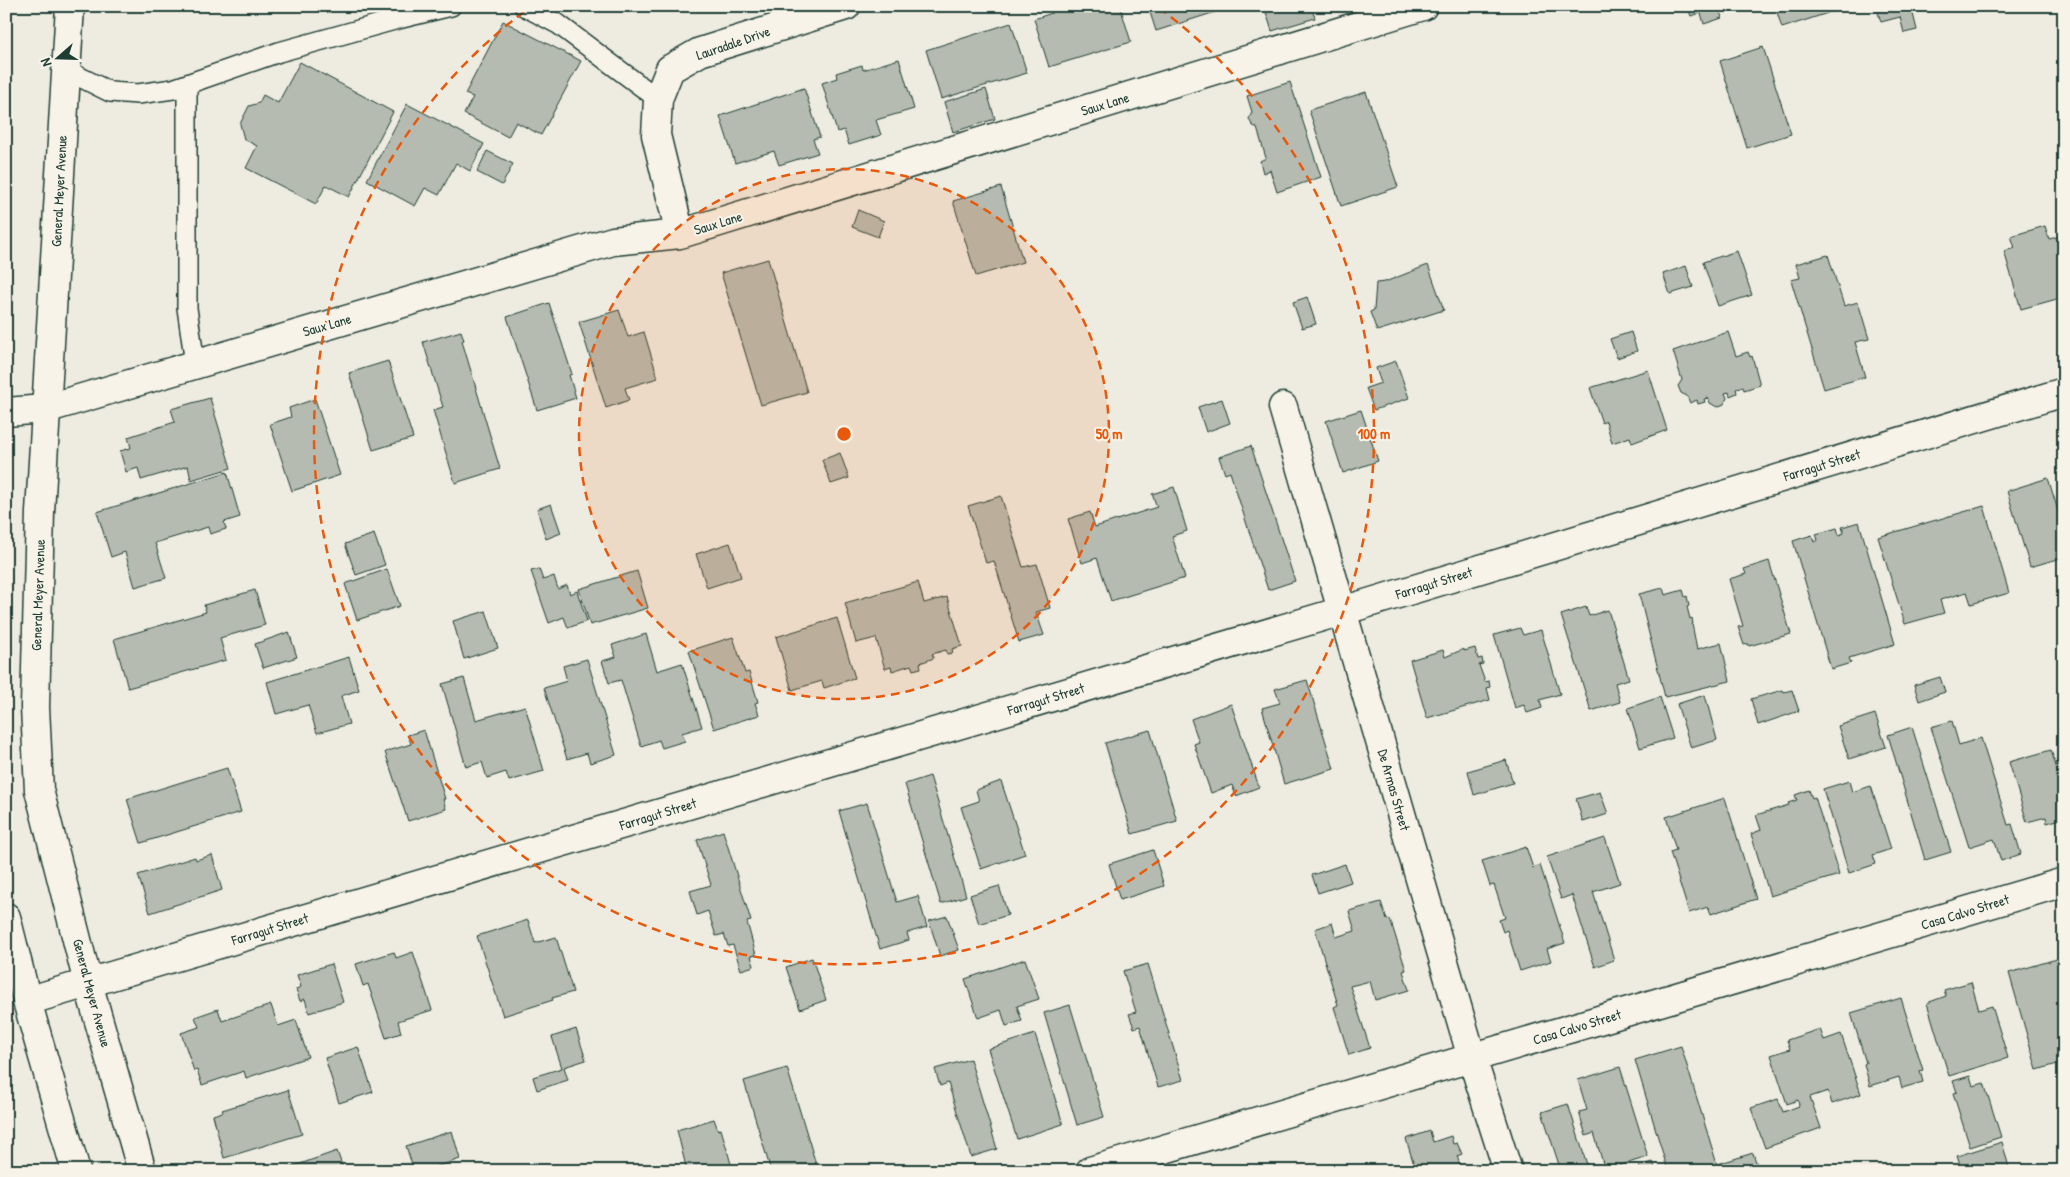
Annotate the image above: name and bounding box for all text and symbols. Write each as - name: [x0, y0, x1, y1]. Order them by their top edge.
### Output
- street label: Lauradale Drive: [693, 21, 773, 64]
- north arrow: [32, 32, 82, 82]
- text: N: [35, 55, 56, 69]
- street label: Saux Lane: [1078, 87, 1132, 120]
- street label: General Meyer Avenue: [46, 134, 72, 247]
- street label: Saux Lane: [691, 206, 745, 239]
- street label: Saux Lane: [300, 308, 354, 340]
- text: 50 m: [1096, 423, 1122, 444]
- text: 100 m: [1358, 423, 1390, 444]
- centre of rings: [835, 425, 853, 443]
- street label: Farragut Street: [1780, 444, 1863, 486]
- street label: General Meyer Avenue: [26, 538, 50, 651]
- street label: Farragut Street: [1392, 562, 1475, 604]
- street label: Farragut Street: [1004, 678, 1087, 720]
- street label: De Armas Street: [1374, 747, 1415, 833]
- street label: Farragut Street: [616, 793, 699, 835]
- street label: Casa Calvo Street: [1918, 889, 2011, 934]
- street label: Farragut Street: [228, 908, 311, 950]
- street label: General Meyer Avenue: [68, 937, 116, 1050]
- street label: Casa Calvo Street: [1530, 1004, 1623, 1049]

